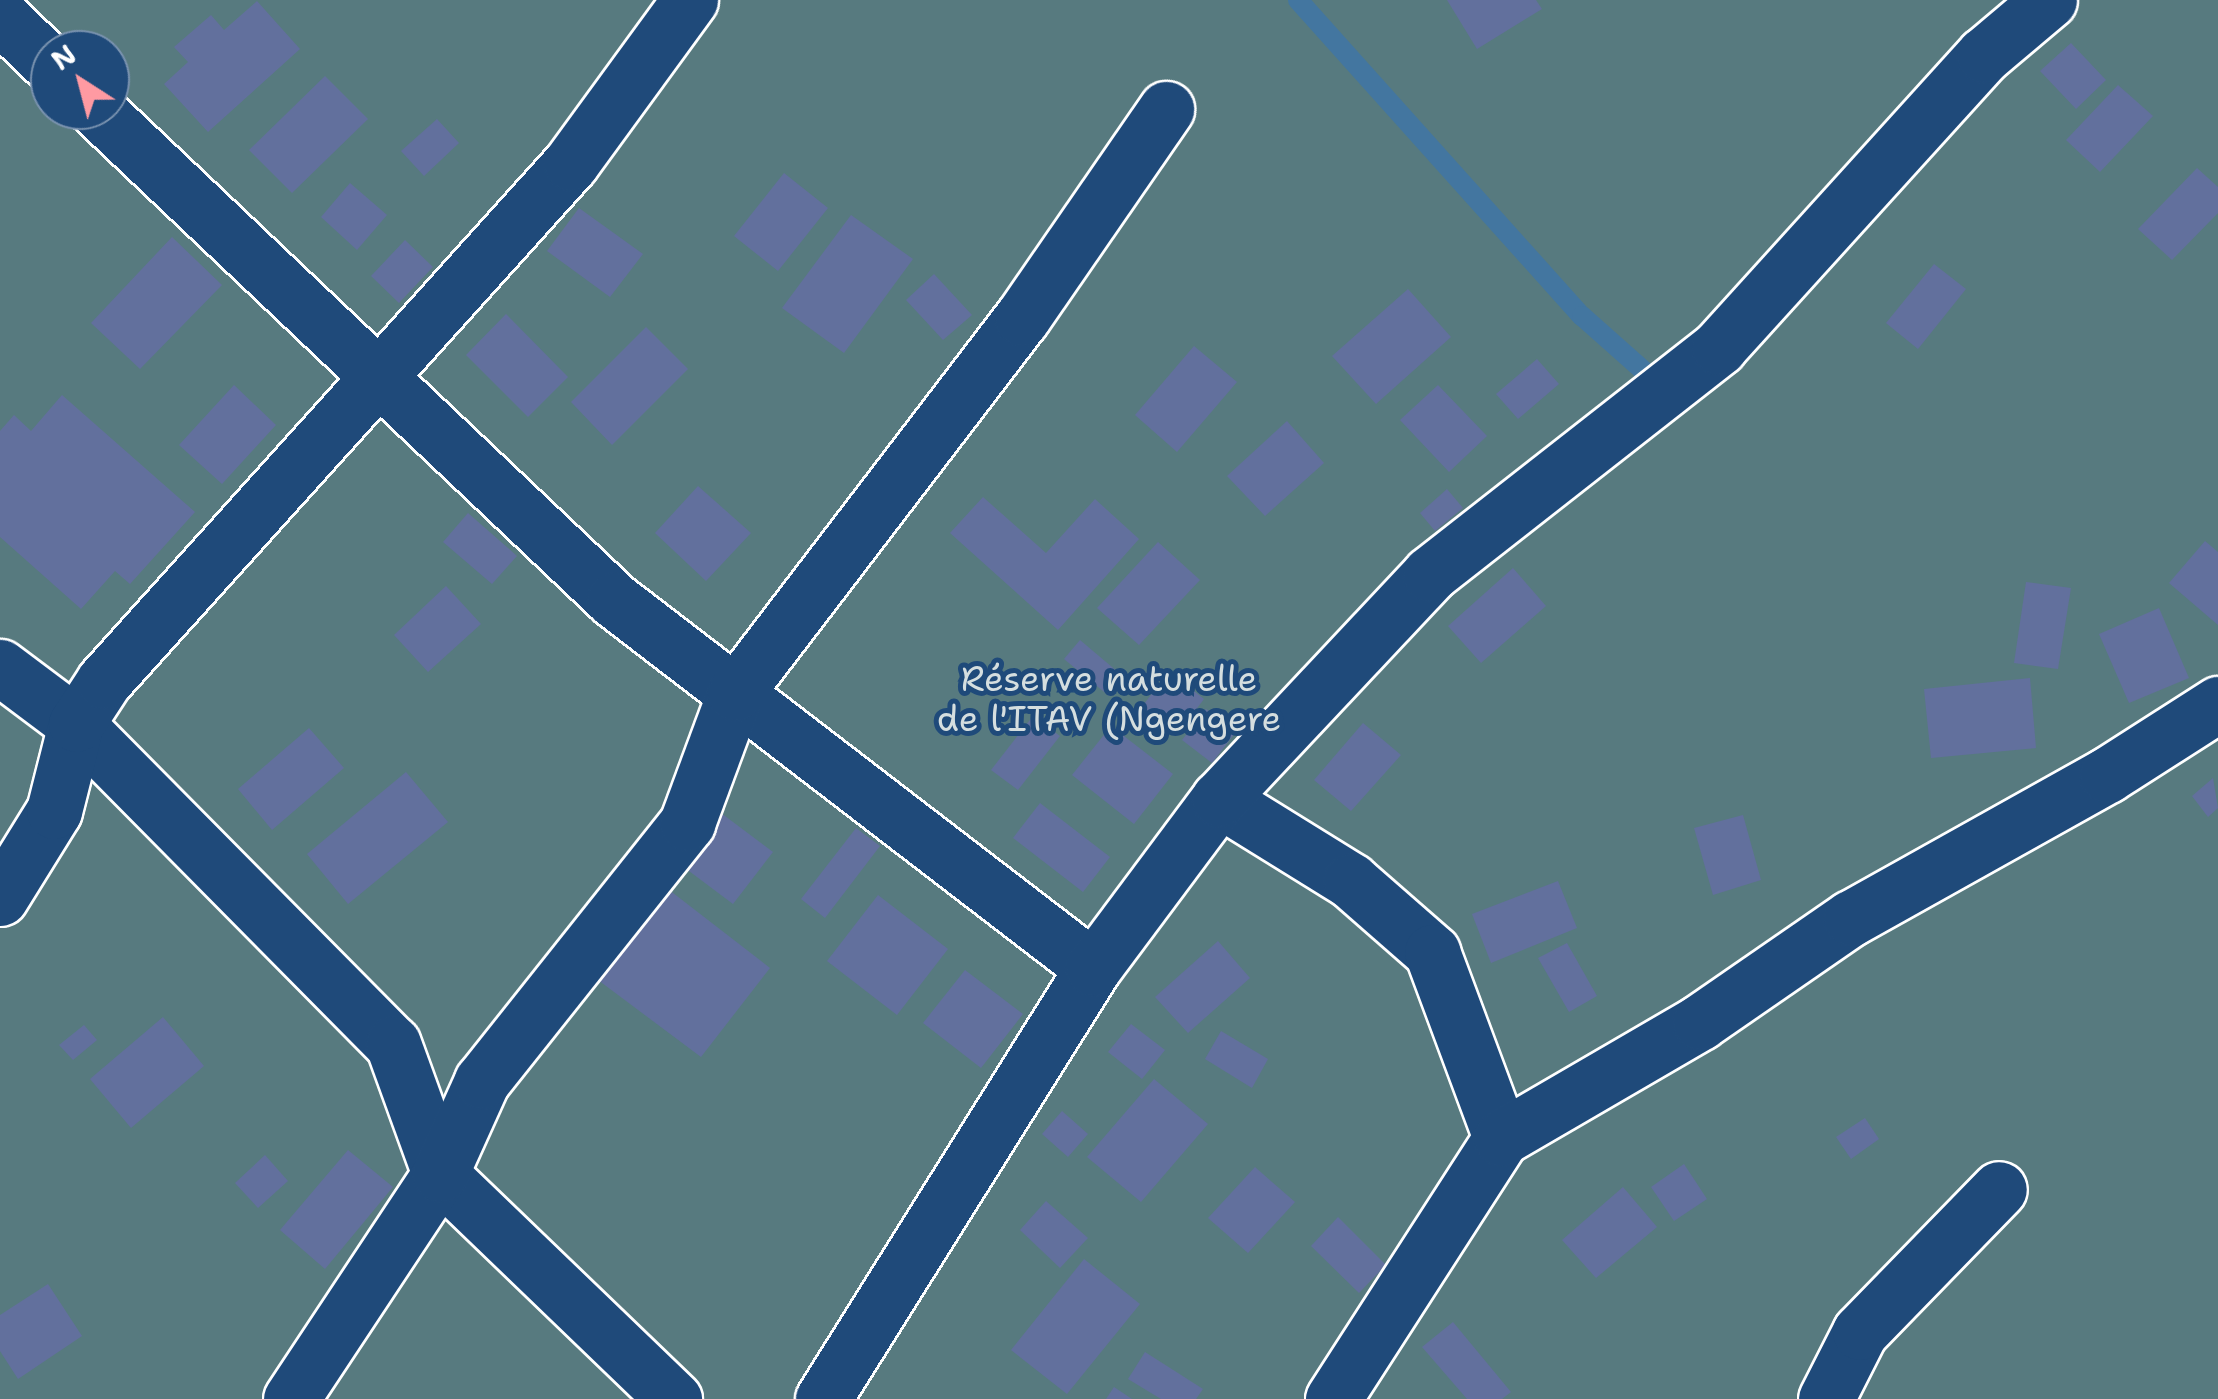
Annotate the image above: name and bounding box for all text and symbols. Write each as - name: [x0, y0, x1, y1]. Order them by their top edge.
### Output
- north arrow: [30, 30, 130, 130]
- text: N: [43, 35, 84, 79]
- park label: Réserve naturelle de l'ITAV (Ngengere: [937, 658, 1281, 740]

